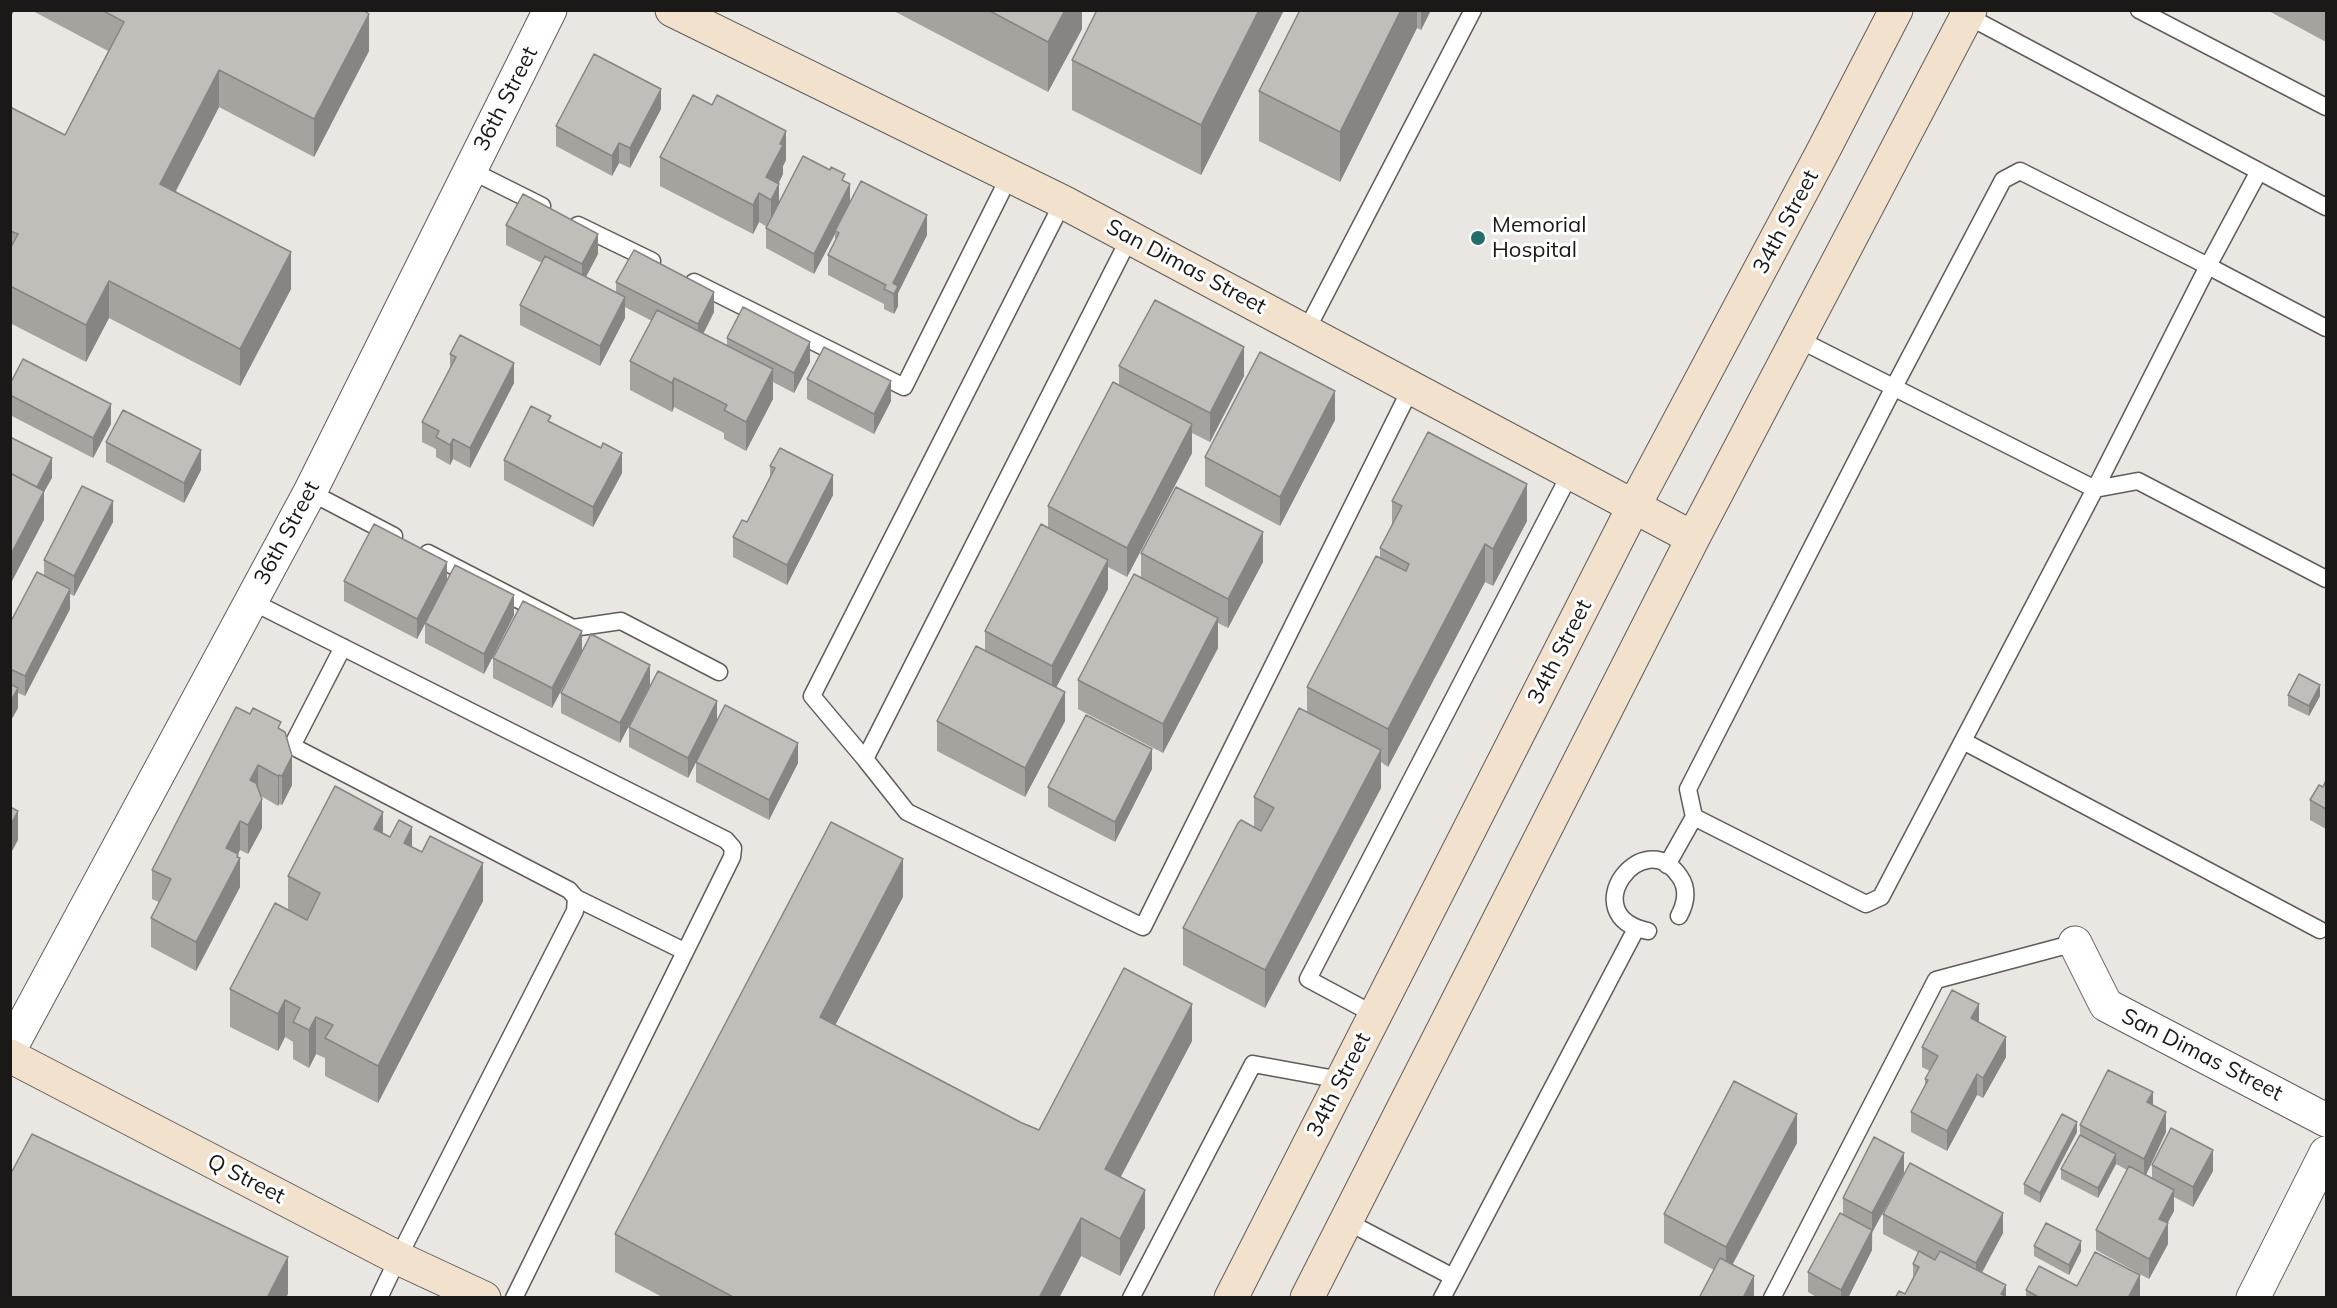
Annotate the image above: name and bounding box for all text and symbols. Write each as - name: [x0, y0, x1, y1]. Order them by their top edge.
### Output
- street label: 36th Street: [468, 42, 544, 156]
- street label: 34th Street: [1748, 166, 1824, 278]
- place label: Memorial Hospital: [1492, 212, 1586, 264]
- street label: San Dimas Street: [1102, 214, 1270, 320]
- marker: Memorial Hospital: [1469, 229, 1487, 247]
- street label: 36th Street: [249, 477, 325, 589]
- street label: 34th Street: [1522, 595, 1598, 709]
- street label: San Dimas Street: [2117, 1003, 2287, 1107]
- street label: 34th Street: [1301, 1028, 1377, 1142]
- street label: Q Street: [203, 1148, 289, 1210]

